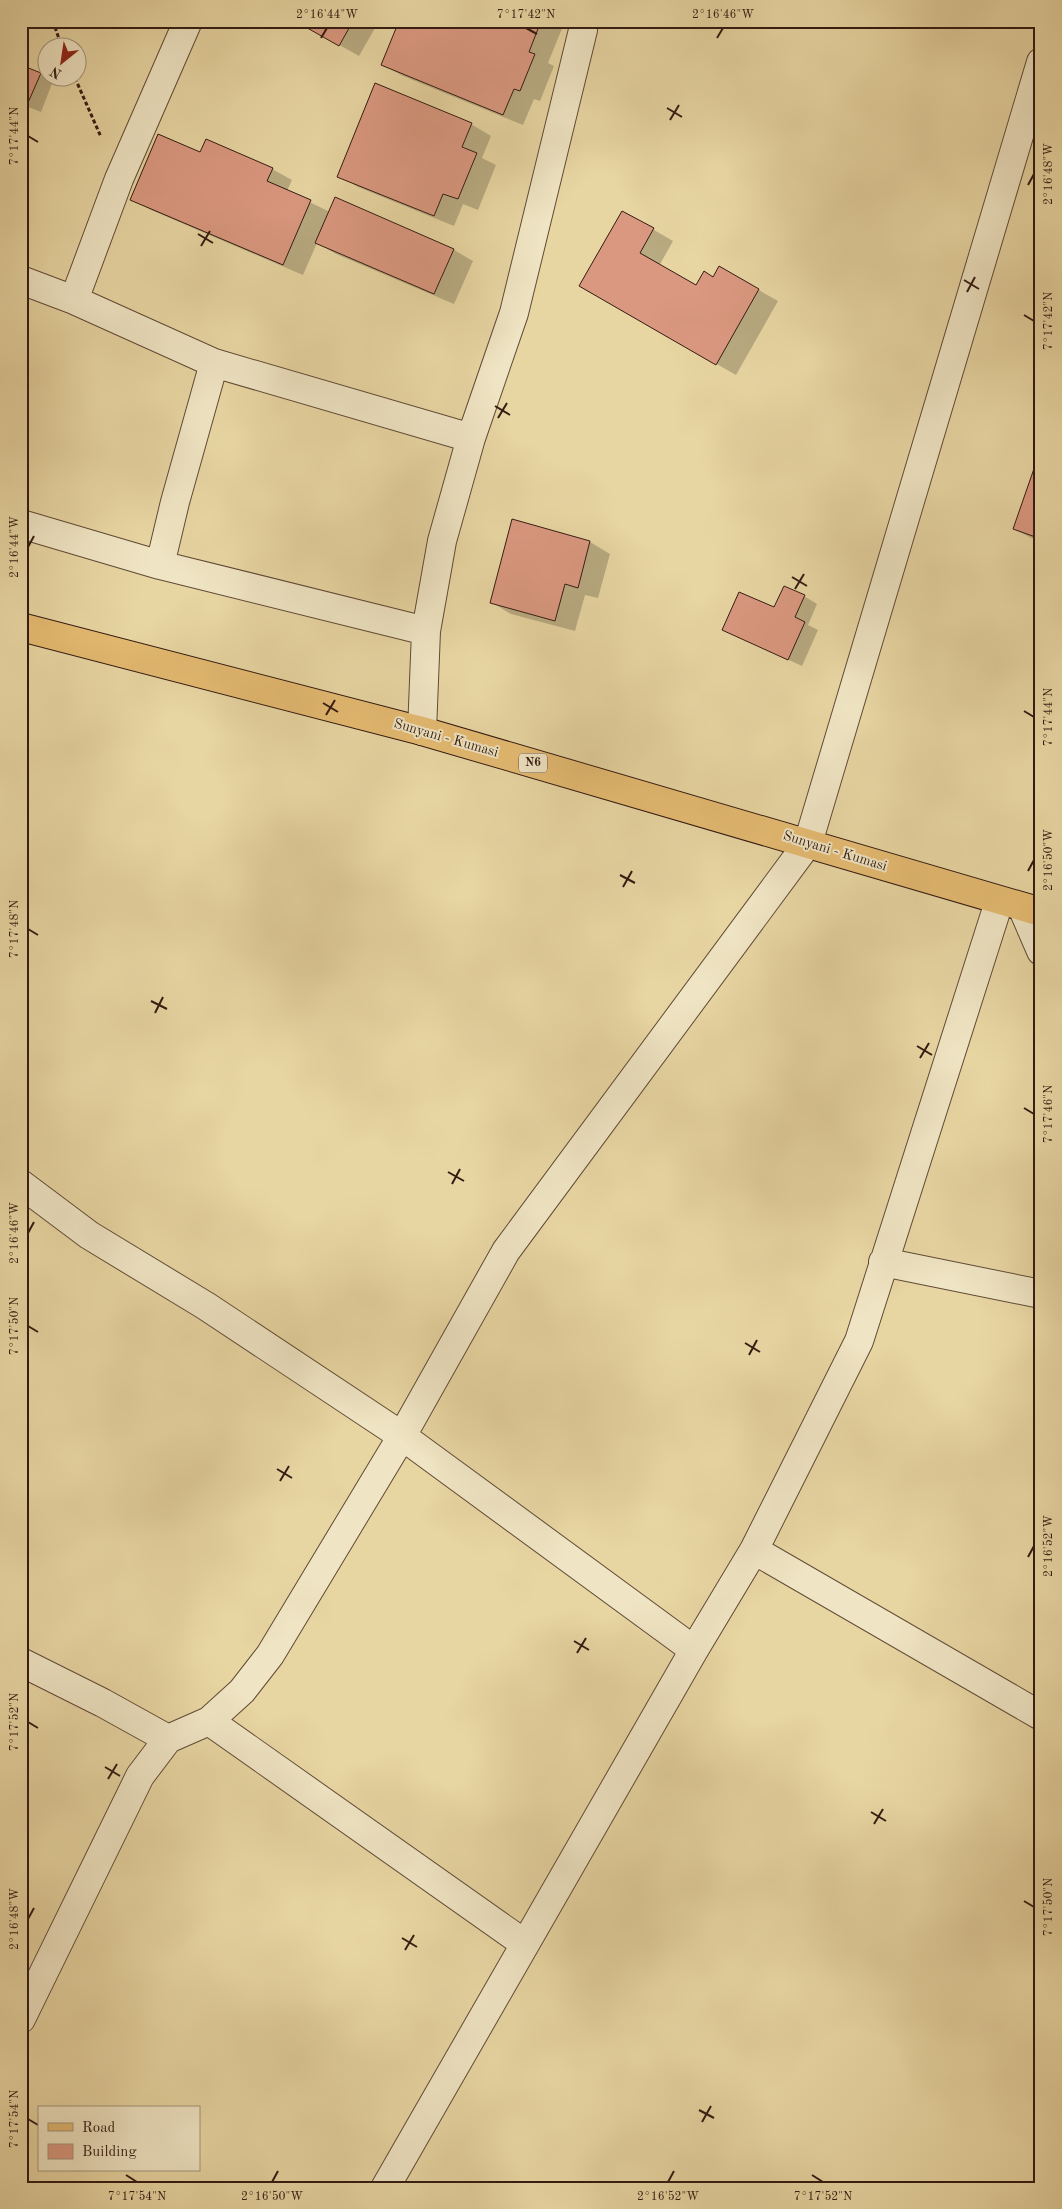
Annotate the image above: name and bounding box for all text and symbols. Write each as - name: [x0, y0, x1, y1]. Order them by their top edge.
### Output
- text: 2°16'44"W: [296, 9, 358, 21]
- text: 7°17'42"N: [497, 9, 555, 21]
- text: 2°16'46"W: [692, 9, 754, 21]
- north arrow: [38, 38, 88, 88]
- text: N: [48, 64, 64, 81]
- text: 7°17'44"N: [9, 107, 21, 165]
- text: 2°16'48"W: [1043, 143, 1055, 205]
- text: 7°17'42"N: [1043, 292, 1055, 350]
- text: 2°16'44"W: [9, 516, 21, 578]
- text: 7°17'44"N: [1043, 688, 1055, 746]
- street label: Sunyani - Kumasi: [392, 716, 500, 760]
- road number: N6: [519, 754, 547, 772]
- street label: Sunyani - Kumasi: [781, 829, 889, 874]
- text: 2°16'50"W: [1042, 829, 1055, 891]
- text: 7°17'48"N: [9, 900, 21, 958]
- text: 7°17'46"N: [1043, 1085, 1055, 1143]
- text: 2°16'46"W: [9, 1202, 21, 1264]
- text: 7°17'50"N: [8, 1297, 21, 1355]
- text: 2°16'52"W: [1042, 1515, 1055, 1577]
- text: 7°17'52"N: [8, 1693, 21, 1751]
- text: 7°17'50"N: [1042, 1878, 1055, 1936]
- text: 2°16'48"W: [9, 1888, 21, 1950]
- text: 7°17'54"N: [8, 2090, 21, 2148]
- legend: [38, 2106, 200, 2172]
- text: Road: [82, 2121, 116, 2136]
- text: Building: [82, 2145, 137, 2160]
- text: 7°17'54"N: [108, 2190, 166, 2203]
- text: 2°16'50"W: [241, 2190, 303, 2203]
- text: 2°16'52"W: [637, 2190, 699, 2203]
- text: 7°17'52"N: [794, 2190, 852, 2203]

